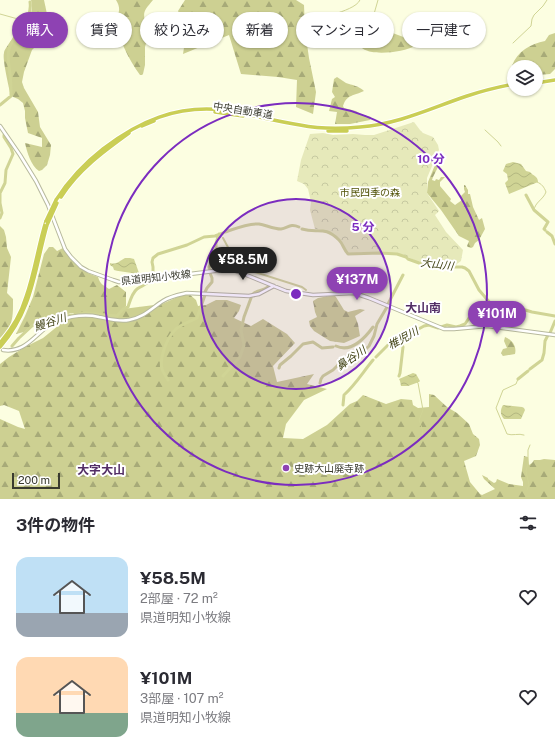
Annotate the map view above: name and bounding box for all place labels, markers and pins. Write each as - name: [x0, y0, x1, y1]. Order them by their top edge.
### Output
- pin: ¥58.5M: [210, 247, 276, 281]
- pin: ¥137M: [329, 267, 385, 301]
- centre of rings: [289, 287, 303, 301]
- pin: ¥101M: [469, 301, 525, 335]
- place label: 史跡大山廃寺跡: [294, 462, 364, 474]
- marker: 史跡大山廃寺跡: [281, 463, 291, 473]

